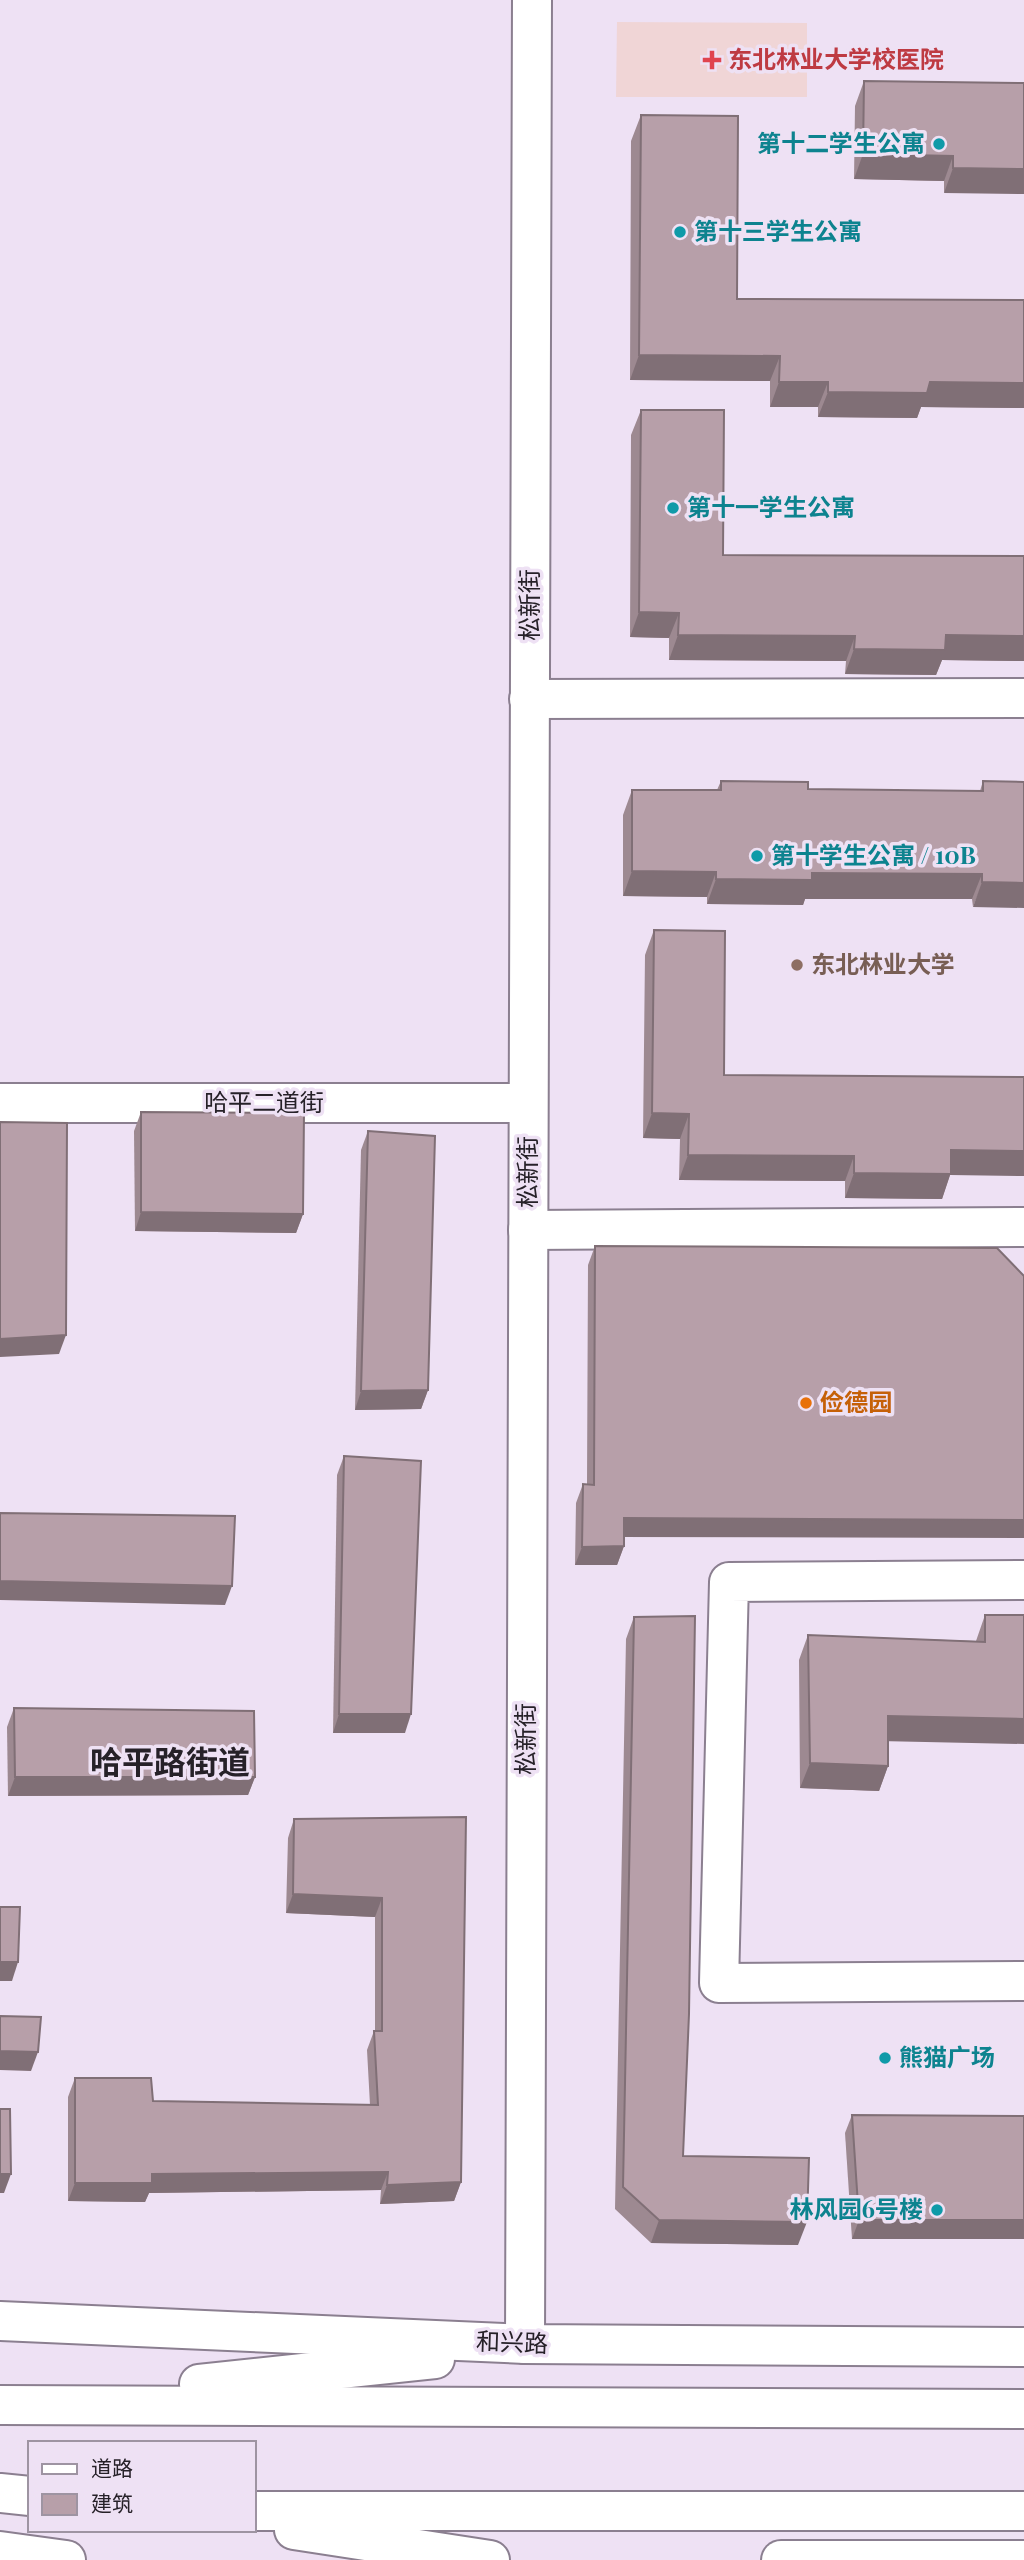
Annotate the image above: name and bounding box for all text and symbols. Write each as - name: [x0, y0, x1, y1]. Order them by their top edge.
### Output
- place label: 东北林业大学校医院: [728, 42, 944, 74]
- marker: 东北林业大学校医院: [702, 50, 722, 70]
- place label: 第十二学生公寓: [757, 126, 925, 158]
- marker: 第十二学生公寓: [931, 136, 947, 152]
- place label: 第十三学生公寓: [694, 214, 862, 246]
- marker: 第十三学生公寓: [672, 224, 688, 240]
- place label: 第十一学生公寓: [687, 490, 855, 522]
- marker: 第十一学生公寓: [665, 500, 681, 516]
- street label: 松新街: [512, 569, 544, 641]
- place label: 第十学生公寓 / 10B: [771, 838, 976, 870]
- marker: 第十学生公寓 / 10B: [749, 848, 765, 864]
- place label: 东北林业大学: [811, 947, 955, 979]
- marker: 东北林业大学: [789, 957, 805, 973]
- street label: 哈平二道街: [204, 1085, 324, 1117]
- street label: 松新街: [510, 1136, 542, 1208]
- place label: 俭德园: [820, 1385, 892, 1417]
- marker: 俭德园: [798, 1395, 814, 1411]
- street label: 松新街: [508, 1703, 540, 1775]
- district label: 哈平路街道: [90, 1739, 250, 1782]
- place label: 熊猫广场: [899, 2040, 995, 2072]
- marker: 熊猫广场: [877, 2050, 893, 2066]
- place label: 林风园6号楼: [790, 2192, 923, 2224]
- marker: 林风园6号楼: [929, 2202, 945, 2218]
- street label: 和兴路: [476, 2324, 549, 2358]
- legend: [28, 2441, 256, 2532]
- text: 道路: [91, 2453, 133, 2481]
- text: 建筑: [91, 2488, 133, 2516]

